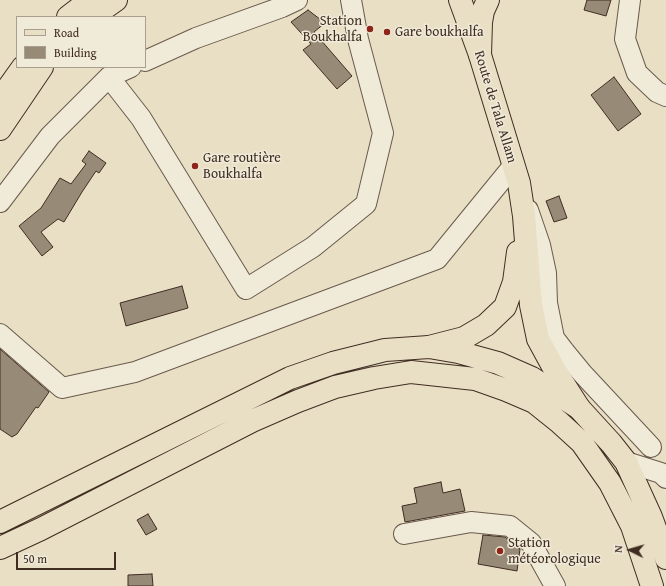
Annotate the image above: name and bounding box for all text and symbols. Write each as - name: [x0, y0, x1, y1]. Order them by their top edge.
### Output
- place label: Station Boukhalfa: [303, 13, 362, 46]
- legend: [16, 16, 146, 68]
- text: Road: [54, 24, 79, 41]
- marker: Station Boukhalfa: [365, 24, 375, 34]
- place label: Gare boukhalfa: [395, 24, 484, 40]
- marker: Gare boukhalfa: [382, 27, 392, 37]
- text: Building: [54, 44, 97, 61]
- street label: Route de Tala Allam: [470, 49, 520, 165]
- place label: Gare routière Boukhalfa: [203, 150, 281, 182]
- marker: Gare routière Boukhalfa: [190, 161, 200, 171]
- north arrow: [610, 530, 650, 570]
- place label: Station météorologique: [508, 535, 601, 568]
- scale bar: [18, 544, 118, 570]
- text: N: [610, 545, 626, 553]
- marker: Station météorologique: [495, 546, 505, 556]
- text: 50 m: [23, 550, 47, 567]

